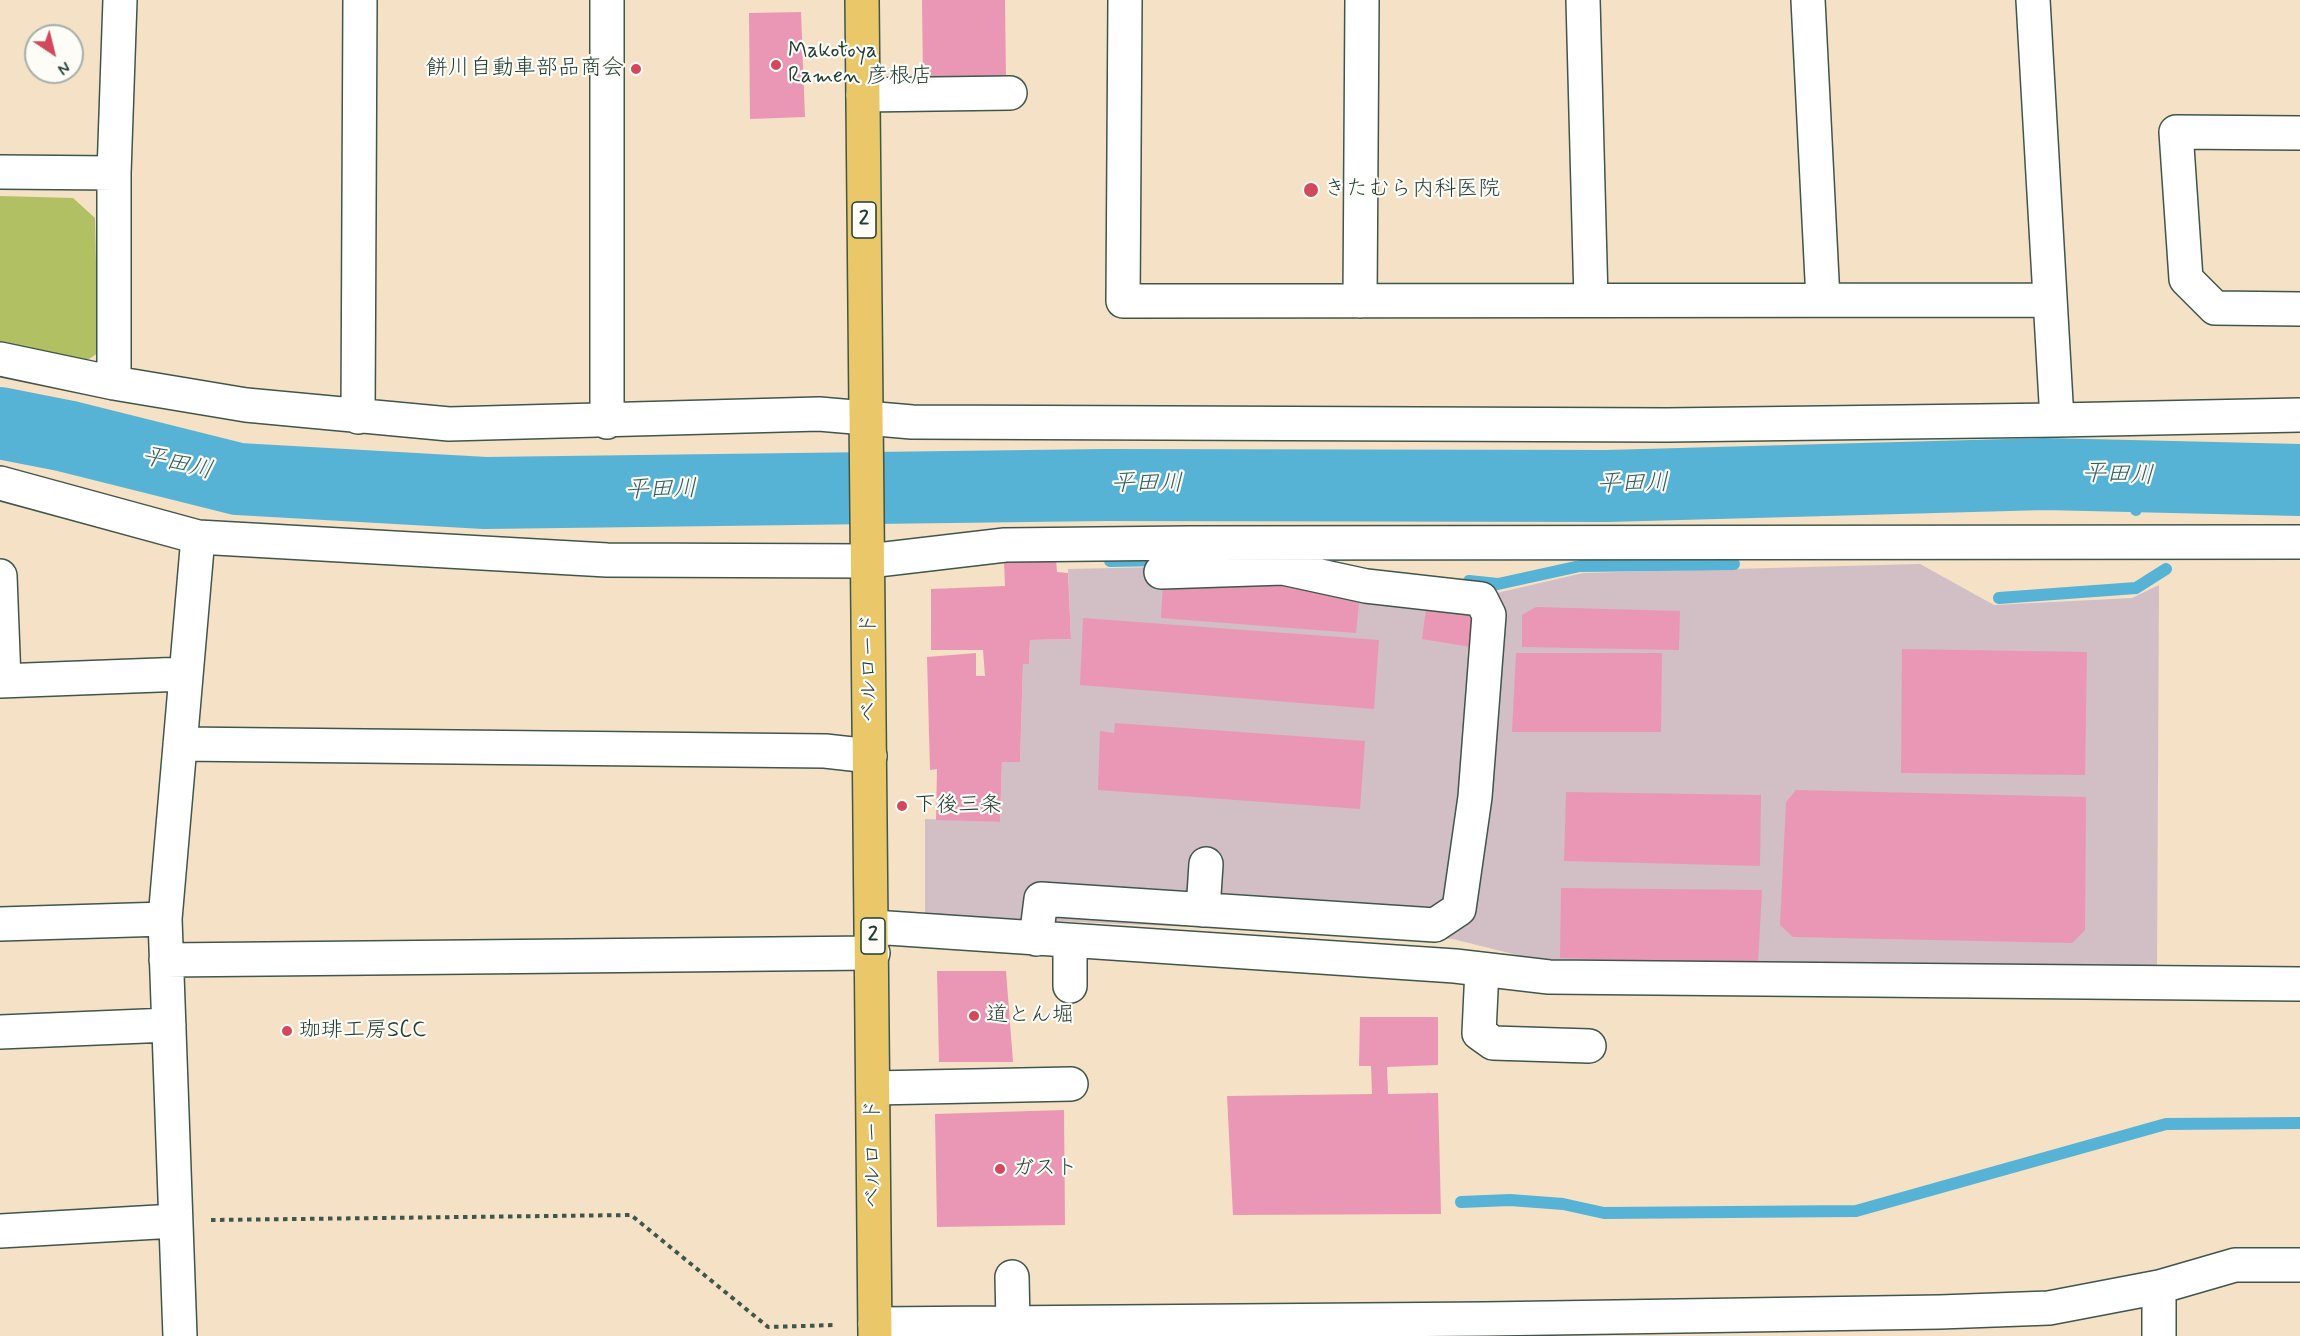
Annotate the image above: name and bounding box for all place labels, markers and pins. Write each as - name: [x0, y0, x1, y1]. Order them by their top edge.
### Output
- place label: Makotoya Ramen 彦根店: [788, 39, 932, 90]
- place label: 餅川自動車部品商会: [426, 56, 624, 82]
- marker: Makotoya Ramen 彦根店: [769, 58, 783, 72]
- marker: 餅川自動車部品商会: [629, 62, 643, 76]
- place label: きたむら内科医院: [1324, 177, 1500, 203]
- marker: きたむら内科医院: [1302, 181, 1320, 199]
- place label: 下後三条: [914, 793, 1002, 819]
- marker: 下後三条: [895, 799, 909, 813]
- place label: 道とん堀: [986, 1003, 1074, 1029]
- marker: 道とん堀: [967, 1009, 981, 1023]
- place label: 珈琲工房SCC: [299, 1018, 426, 1044]
- marker: 珈琲工房SCC: [280, 1024, 294, 1038]
- place label: ガスト: [1012, 1156, 1078, 1182]
- marker: ガスト: [993, 1162, 1007, 1176]

